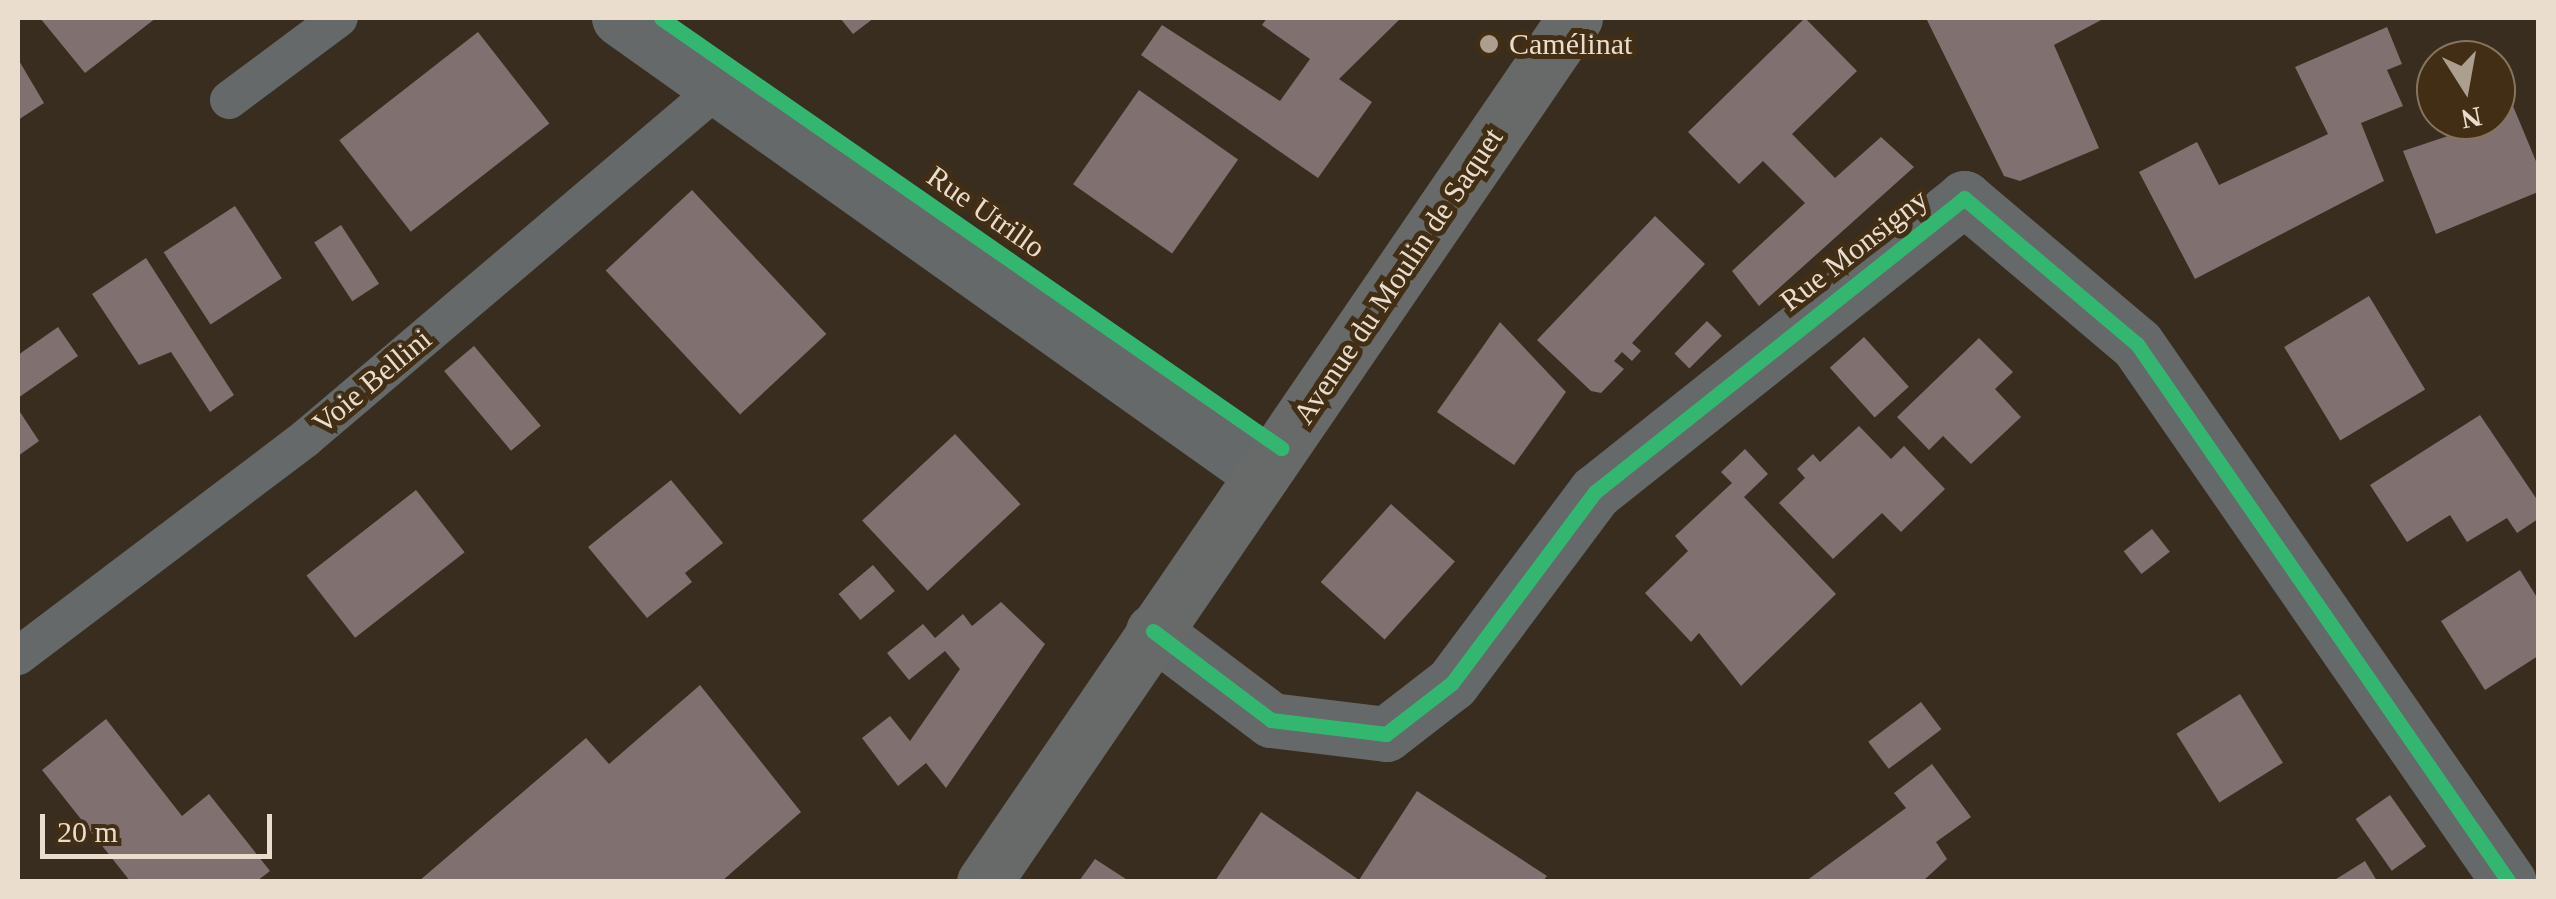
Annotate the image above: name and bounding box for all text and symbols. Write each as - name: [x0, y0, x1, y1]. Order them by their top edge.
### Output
- place label: Camélinat: [1509, 26, 1632, 62]
- marker: Camélinat: [1478, 33, 1500, 55]
- north arrow: [2416, 40, 2516, 140]
- text: N: [2459, 101, 2484, 135]
- street label: Avenue du Moulin de Saquet: [1285, 121, 1511, 431]
- street label: Rue Utrillo: [920, 158, 1052, 266]
- street label: Rue Monsigny: [1773, 181, 1935, 319]
- street label: Voie Bellini: [305, 321, 439, 441]
- scale bar: [45, 794, 278, 856]
- text: 20 m: [57, 815, 118, 848]

